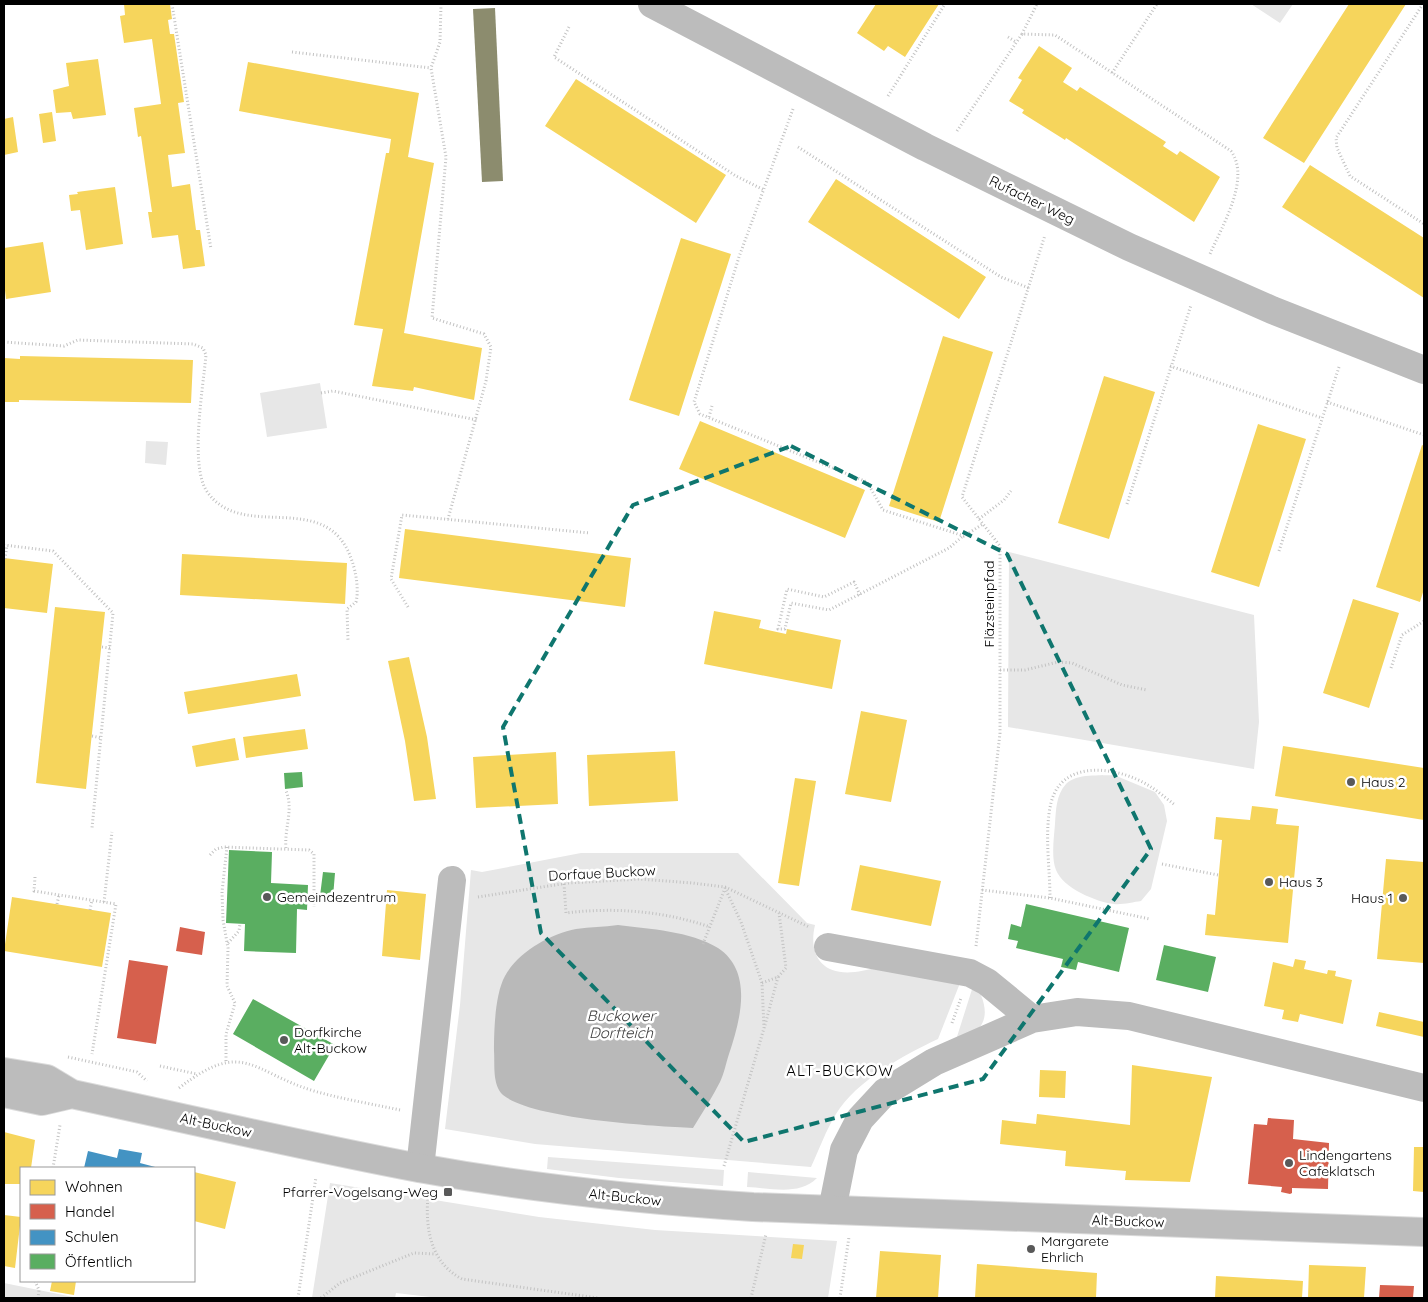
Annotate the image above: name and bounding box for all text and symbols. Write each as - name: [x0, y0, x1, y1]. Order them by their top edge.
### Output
- street label: Rufacher Weg: [986, 172, 1078, 228]
- street label: Fläzsteinpfad: [980, 560, 998, 648]
- place label: Haus 2: [1361, 773, 1406, 791]
- marker: Haus 2: [1345, 776, 1357, 788]
- street label: Dorfaue Buckow: [548, 861, 657, 885]
- place label: Haus 3: [1279, 873, 1323, 891]
- marker: Haus 3: [1263, 876, 1275, 888]
- place label: Gemeindezentrum: [277, 888, 396, 906]
- place label: Haus 1: [1351, 889, 1393, 907]
- marker: Gemeindezentrum: [261, 891, 273, 903]
- marker: Haus 1: [1397, 892, 1409, 904]
- water label: Buckower Dorfteich: [587, 1006, 657, 1042]
- place label: Dorfkirche Alt-Buckow: [294, 1023, 367, 1057]
- marker: Dorfkirche Alt-Buckow: [278, 1034, 290, 1046]
- district label: ALT-BUCKOW: [786, 1061, 894, 1080]
- street label: Alt-Buckow: [178, 1109, 254, 1141]
- place label: Lindengartens Cafeklatsch: [1299, 1146, 1392, 1180]
- marker: Lindengartens Cafeklatsch: [1283, 1157, 1295, 1169]
- legend: [20, 1167, 195, 1282]
- text: Wohnen: [65, 1177, 123, 1196]
- place label: Pfarrer-Vogelsang-Weg: [282, 1183, 438, 1201]
- street label: Alt-Buckow: [588, 1184, 663, 1210]
- marker: Pfarrer-Vogelsang-Weg: [442, 1186, 454, 1198]
- text: Handel: [65, 1202, 115, 1221]
- street label: Alt-Buckow: [1091, 1211, 1165, 1231]
- text: Schulen: [65, 1227, 119, 1246]
- place label: Margarete Ehrlich: [1041, 1232, 1109, 1266]
- marker: Margarete Ehrlich: [1025, 1243, 1037, 1255]
- text: Öffentlich: [65, 1252, 132, 1271]

